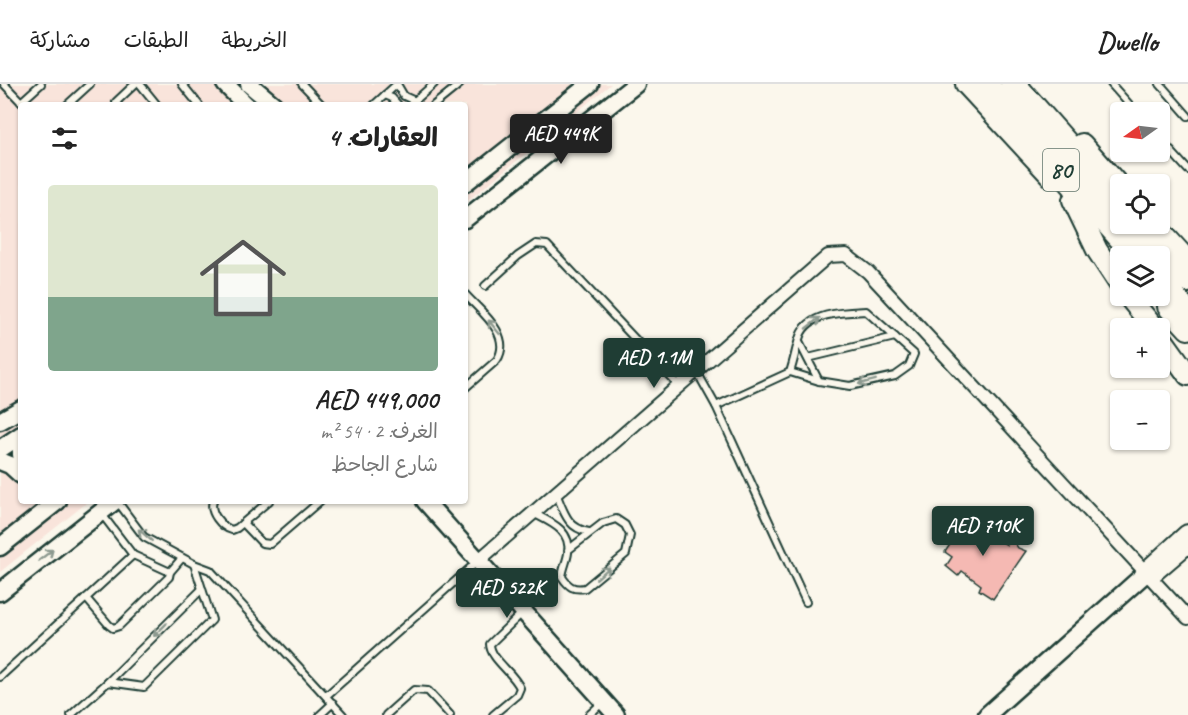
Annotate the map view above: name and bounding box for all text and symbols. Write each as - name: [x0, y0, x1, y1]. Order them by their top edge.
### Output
- text: Dwello: [1097, 24, 1158, 59]
- text: مشاركة: [30, 27, 91, 53]
- text: الطبقات: [124, 27, 189, 53]
- text: الخريطة: [222, 27, 287, 53]
- north arrow: [1110, 102, 1170, 162]
- map controls: [1110, 102, 1170, 450]
- pin: AED 449K: [499, 114, 623, 165]
- text: العقارات: 4: [328, 121, 438, 154]
- text: AED 449K: [524, 121, 598, 146]
- icon: filters: [48, 122, 81, 155]
- road number: 80: [1043, 149, 1079, 191]
- button: locate: [1110, 174, 1170, 234]
- icon: home: [189, 224, 297, 332]
- button: layers: [1110, 246, 1170, 306]
- one-way arrow: [805, 317, 821, 330]
- button: +: [1110, 318, 1170, 378]
- one-way arrow: [487, 320, 501, 335]
- pin: AED 1.1M: [592, 338, 716, 389]
- text: AED 1.1M: [617, 345, 691, 370]
- one-way arrow: [858, 377, 877, 389]
- text: AED 449,000: [315, 383, 438, 416]
- button: −: [1110, 390, 1170, 450]
- text: الغرف: 2 · 54 m²: [320, 419, 438, 444]
- text: شارع الجاحظ: [331, 452, 438, 477]
- pin: AED 710K: [921, 506, 1045, 557]
- text: AED 710K: [946, 513, 1020, 538]
- one-way arrow: [138, 528, 153, 542]
- one-way arrow: [38, 549, 54, 562]
- one-way arrow: [595, 567, 611, 580]
- pin: AED 522K: [445, 568, 569, 619]
- text: AED 522K: [470, 575, 544, 600]
- one-way arrow: [153, 623, 168, 638]

